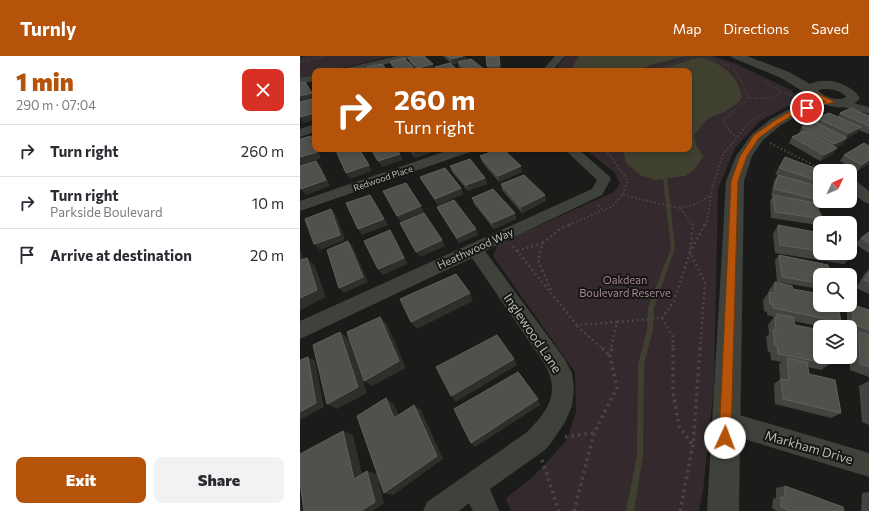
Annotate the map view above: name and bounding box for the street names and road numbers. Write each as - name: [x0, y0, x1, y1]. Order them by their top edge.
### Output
- street label: Redwood Place: [352, 163, 414, 193]
- street label: Heathwood Way: [435, 225, 515, 271]
- street label: Inglewood Lane: [501, 290, 566, 376]
- street label: Markham Drive: [763, 427, 855, 467]

